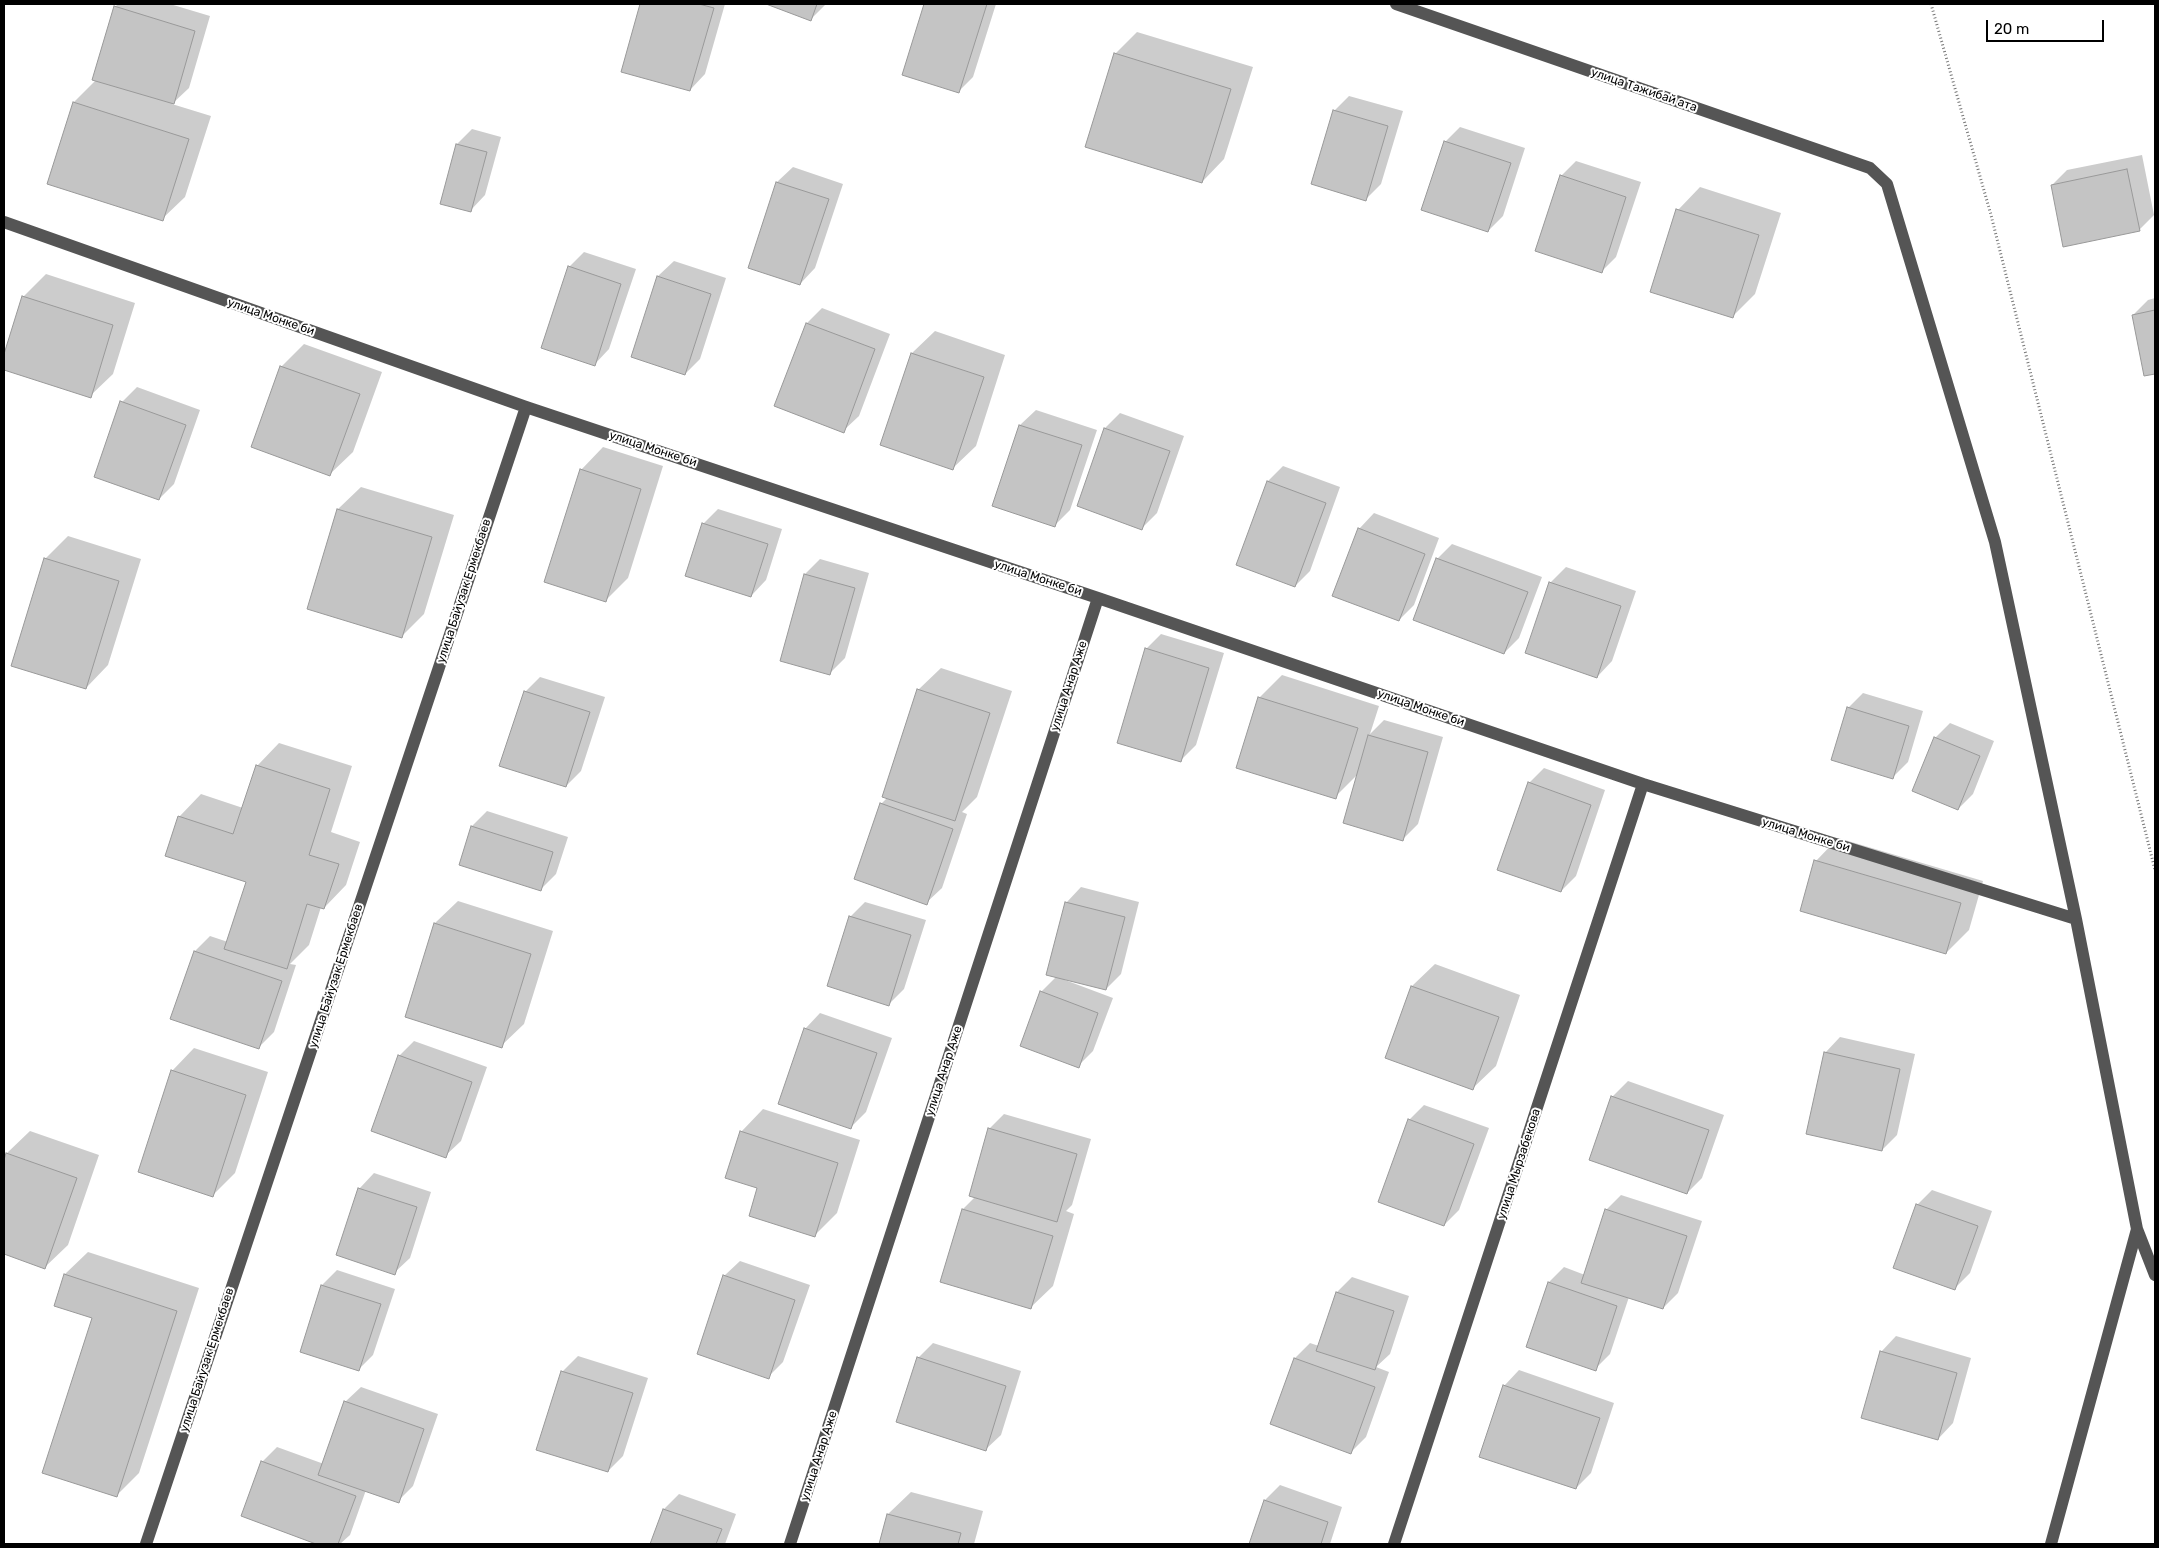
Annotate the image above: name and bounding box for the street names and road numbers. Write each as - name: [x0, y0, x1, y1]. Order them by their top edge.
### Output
- street label: улица Тажибай ата: [1589, 65, 1699, 115]
- street label: улица Монке би: [226, 295, 316, 339]
- street label: улица Монке би: [607, 428, 699, 470]
- street label: улица Байузак Ермекбаев: [434, 517, 494, 665]
- street label: улица Монке би: [992, 557, 1084, 599]
- street label: улица Анар Аже: [1048, 639, 1090, 733]
- street label: улица Монке би: [1376, 686, 1466, 730]
- street label: улица Монке би: [1760, 815, 1852, 855]
- street label: улица Байузак Ермекбаев: [306, 902, 366, 1050]
- street label: улица Анар Аже: [923, 1024, 965, 1118]
- street label: улица Мырзабекова: [1494, 1107, 1544, 1221]
- street label: улица Байузак Ермекбаев: [177, 1286, 237, 1434]
- street label: улица Анар Аже: [798, 1409, 840, 1503]

